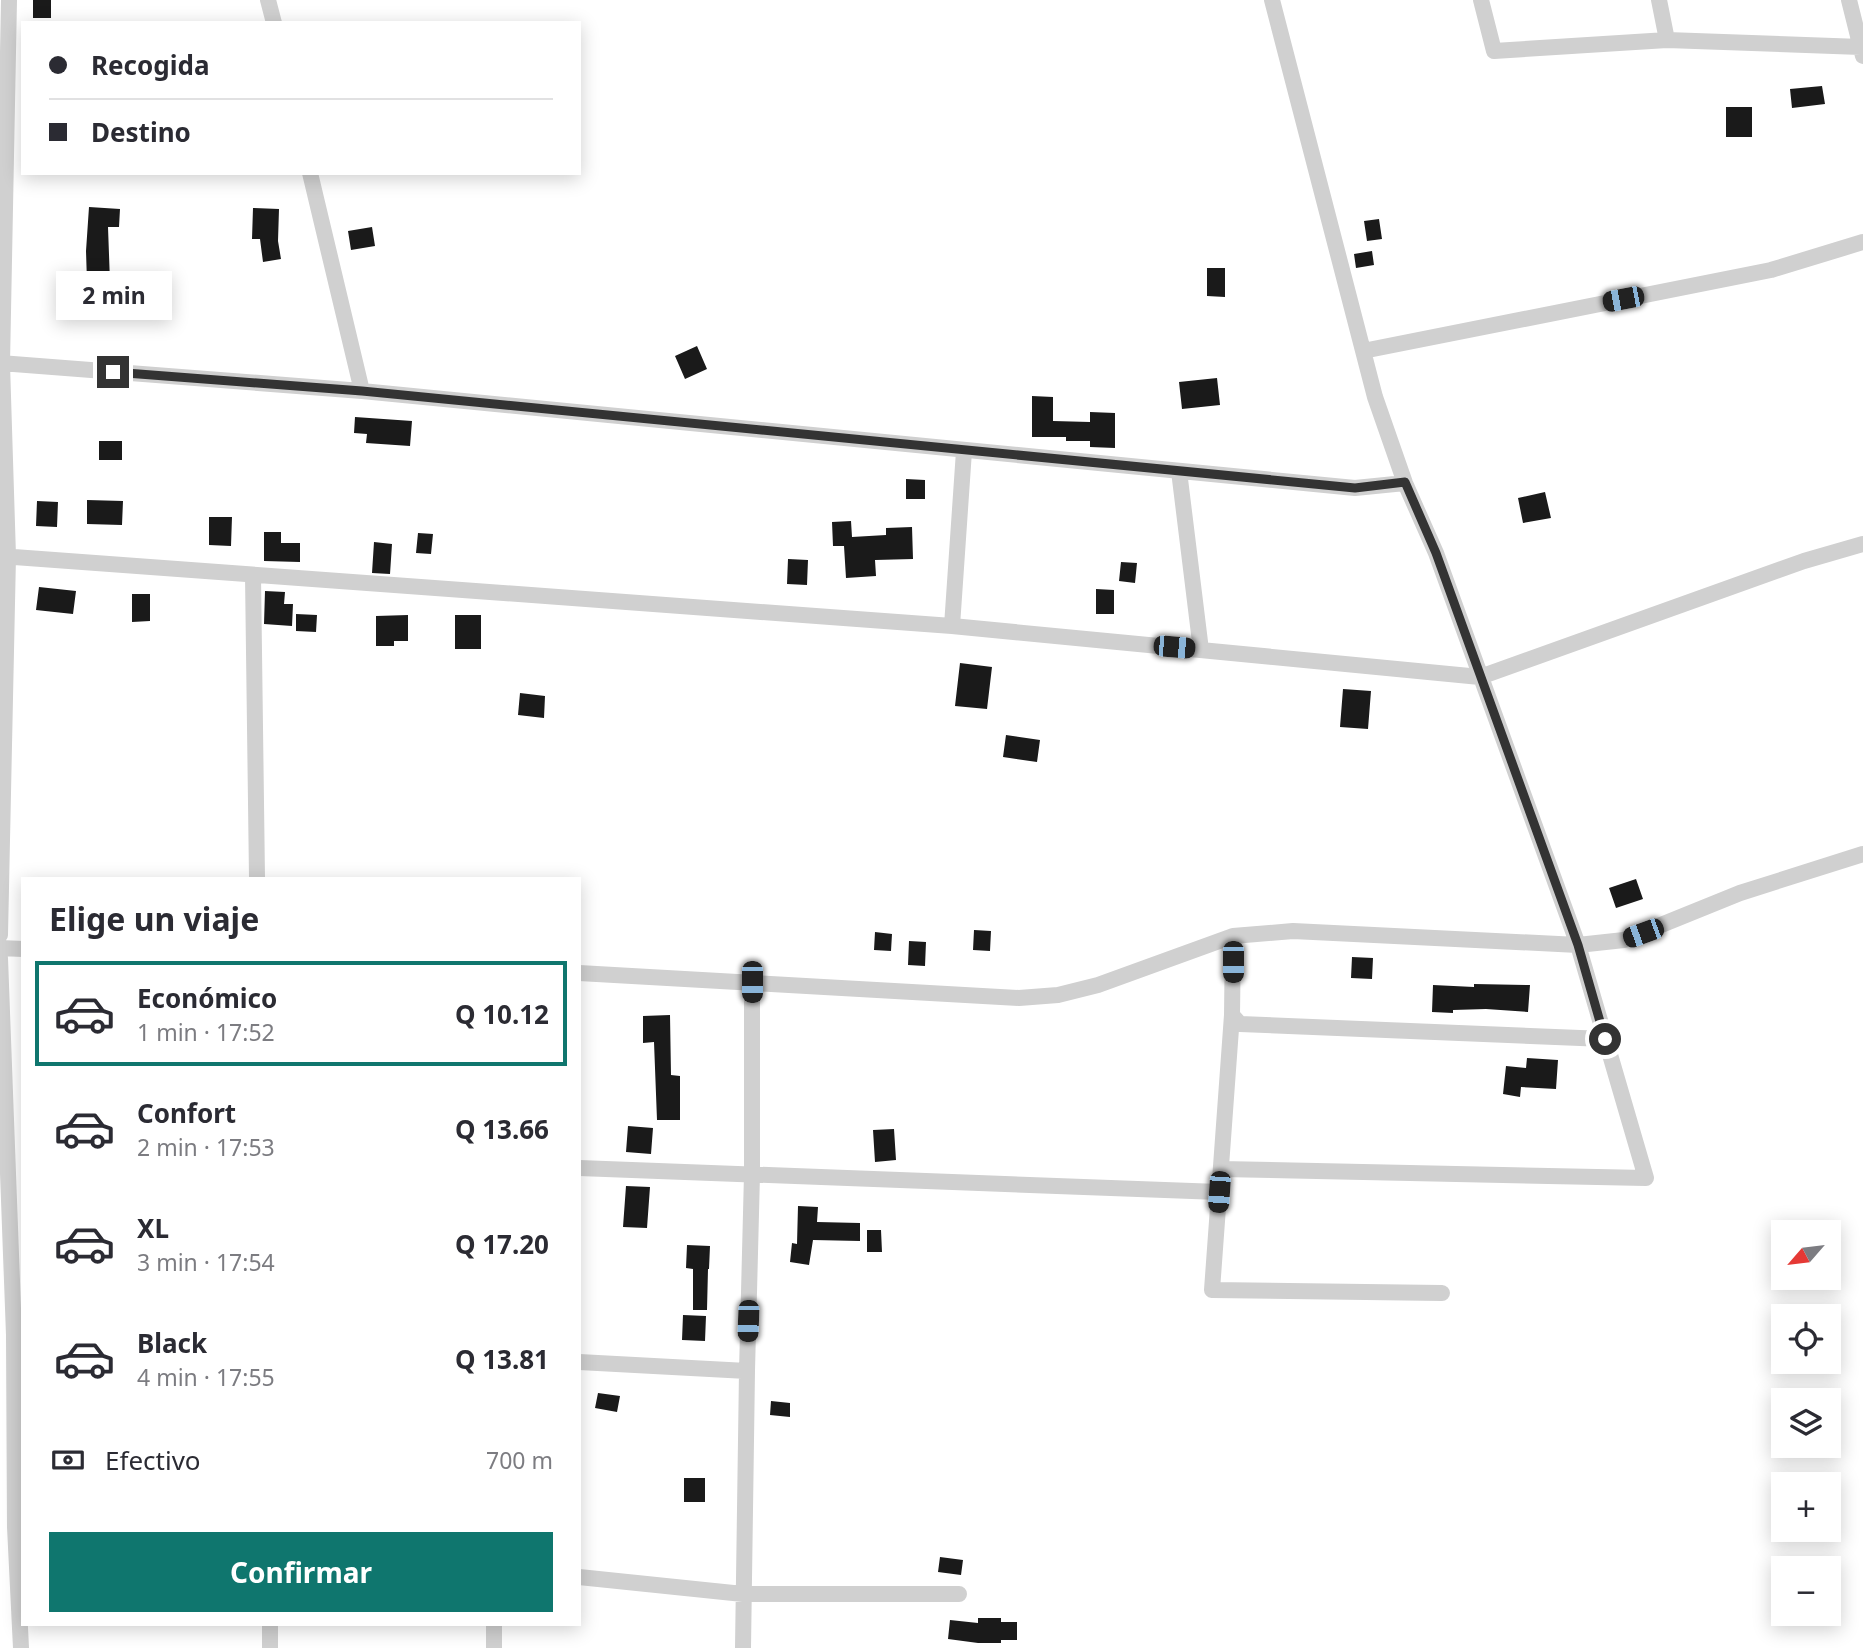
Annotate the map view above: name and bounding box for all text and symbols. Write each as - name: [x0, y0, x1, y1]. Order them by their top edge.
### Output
- text: Recogida: [91, 47, 209, 83]
- text: Destino: [91, 114, 191, 150]
- callout: 2 min: [55, 270, 171, 320]
- text: 2 min: [82, 279, 146, 311]
- car: [1601, 285, 1646, 313]
- route end: [97, 356, 129, 388]
- car: [1153, 635, 1196, 659]
- text: Elige un viaje: [49, 897, 259, 940]
- car: [1620, 916, 1667, 950]
- car: [1223, 941, 1244, 983]
- car: [742, 961, 763, 1003]
- text: Económico: [137, 980, 277, 1016]
- icon: car: [53, 982, 116, 1045]
- text: Q 10.12: [455, 996, 549, 1032]
- text: 1 min · 17:52: [137, 1016, 275, 1048]
- route start: [1589, 1023, 1621, 1055]
- text: Confort: [137, 1095, 236, 1131]
- icon: car: [53, 1097, 116, 1160]
- text: Q 13.66: [455, 1111, 549, 1147]
- text: 2 min · 17:53: [137, 1131, 275, 1163]
- car: [1208, 1170, 1231, 1214]
- text: XL: [137, 1210, 169, 1246]
- icon: car: [53, 1212, 116, 1275]
- north arrow: [1771, 1220, 1841, 1290]
- map controls: [1771, 1220, 1841, 1626]
- text: Q 17.20: [455, 1226, 549, 1262]
- text: 3 min · 17:54: [137, 1246, 275, 1278]
- car: [737, 1300, 760, 1342]
- button: locate: [1771, 1304, 1841, 1374]
- text: Black: [137, 1325, 207, 1361]
- icon: car: [53, 1327, 116, 1390]
- text: Q 13.81: [455, 1341, 549, 1377]
- text: 4 min · 17:55: [137, 1361, 275, 1393]
- button: layers: [1771, 1388, 1841, 1458]
- icon: cash: [49, 1441, 87, 1479]
- text: Efectivo: [105, 1442, 201, 1478]
- text: 700 m: [486, 1444, 553, 1476]
- button: +: [1771, 1472, 1841, 1542]
- button: Confirmar: [49, 1532, 553, 1612]
- button: −: [1771, 1556, 1841, 1626]

